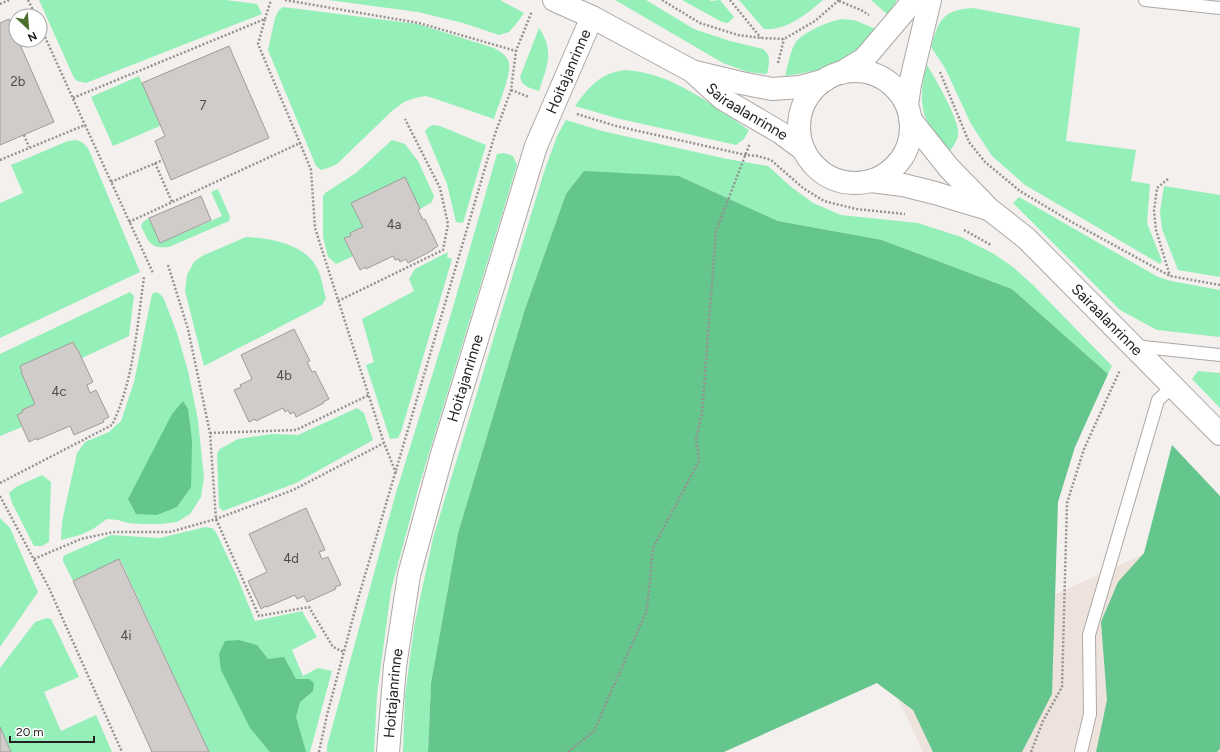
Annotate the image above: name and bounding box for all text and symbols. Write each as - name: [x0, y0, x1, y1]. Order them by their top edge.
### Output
- north arrow: [8, 8, 48, 48]
- street label: Hoitajanrinne: [542, 26, 595, 117]
- text: N: [25, 29, 39, 44]
- house number: 2b: [11, 74, 26, 89]
- street label: Sairaalanrinne: [702, 79, 792, 144]
- house number: 7: [200, 98, 207, 113]
- house number: 4a: [387, 217, 401, 232]
- street label: Sairaalanrinne: [1068, 280, 1146, 359]
- street label: Hoitajanrinne: [443, 332, 487, 424]
- house number: 4b: [276, 368, 292, 383]
- house number: 4c: [51, 384, 67, 399]
- house number: 4d: [283, 551, 299, 566]
- house number: 4i: [120, 628, 132, 643]
- street label: Hoitajanrinne: [380, 647, 407, 739]
- scale bar: [10, 718, 94, 744]
- text: 20 m: [16, 725, 44, 739]

